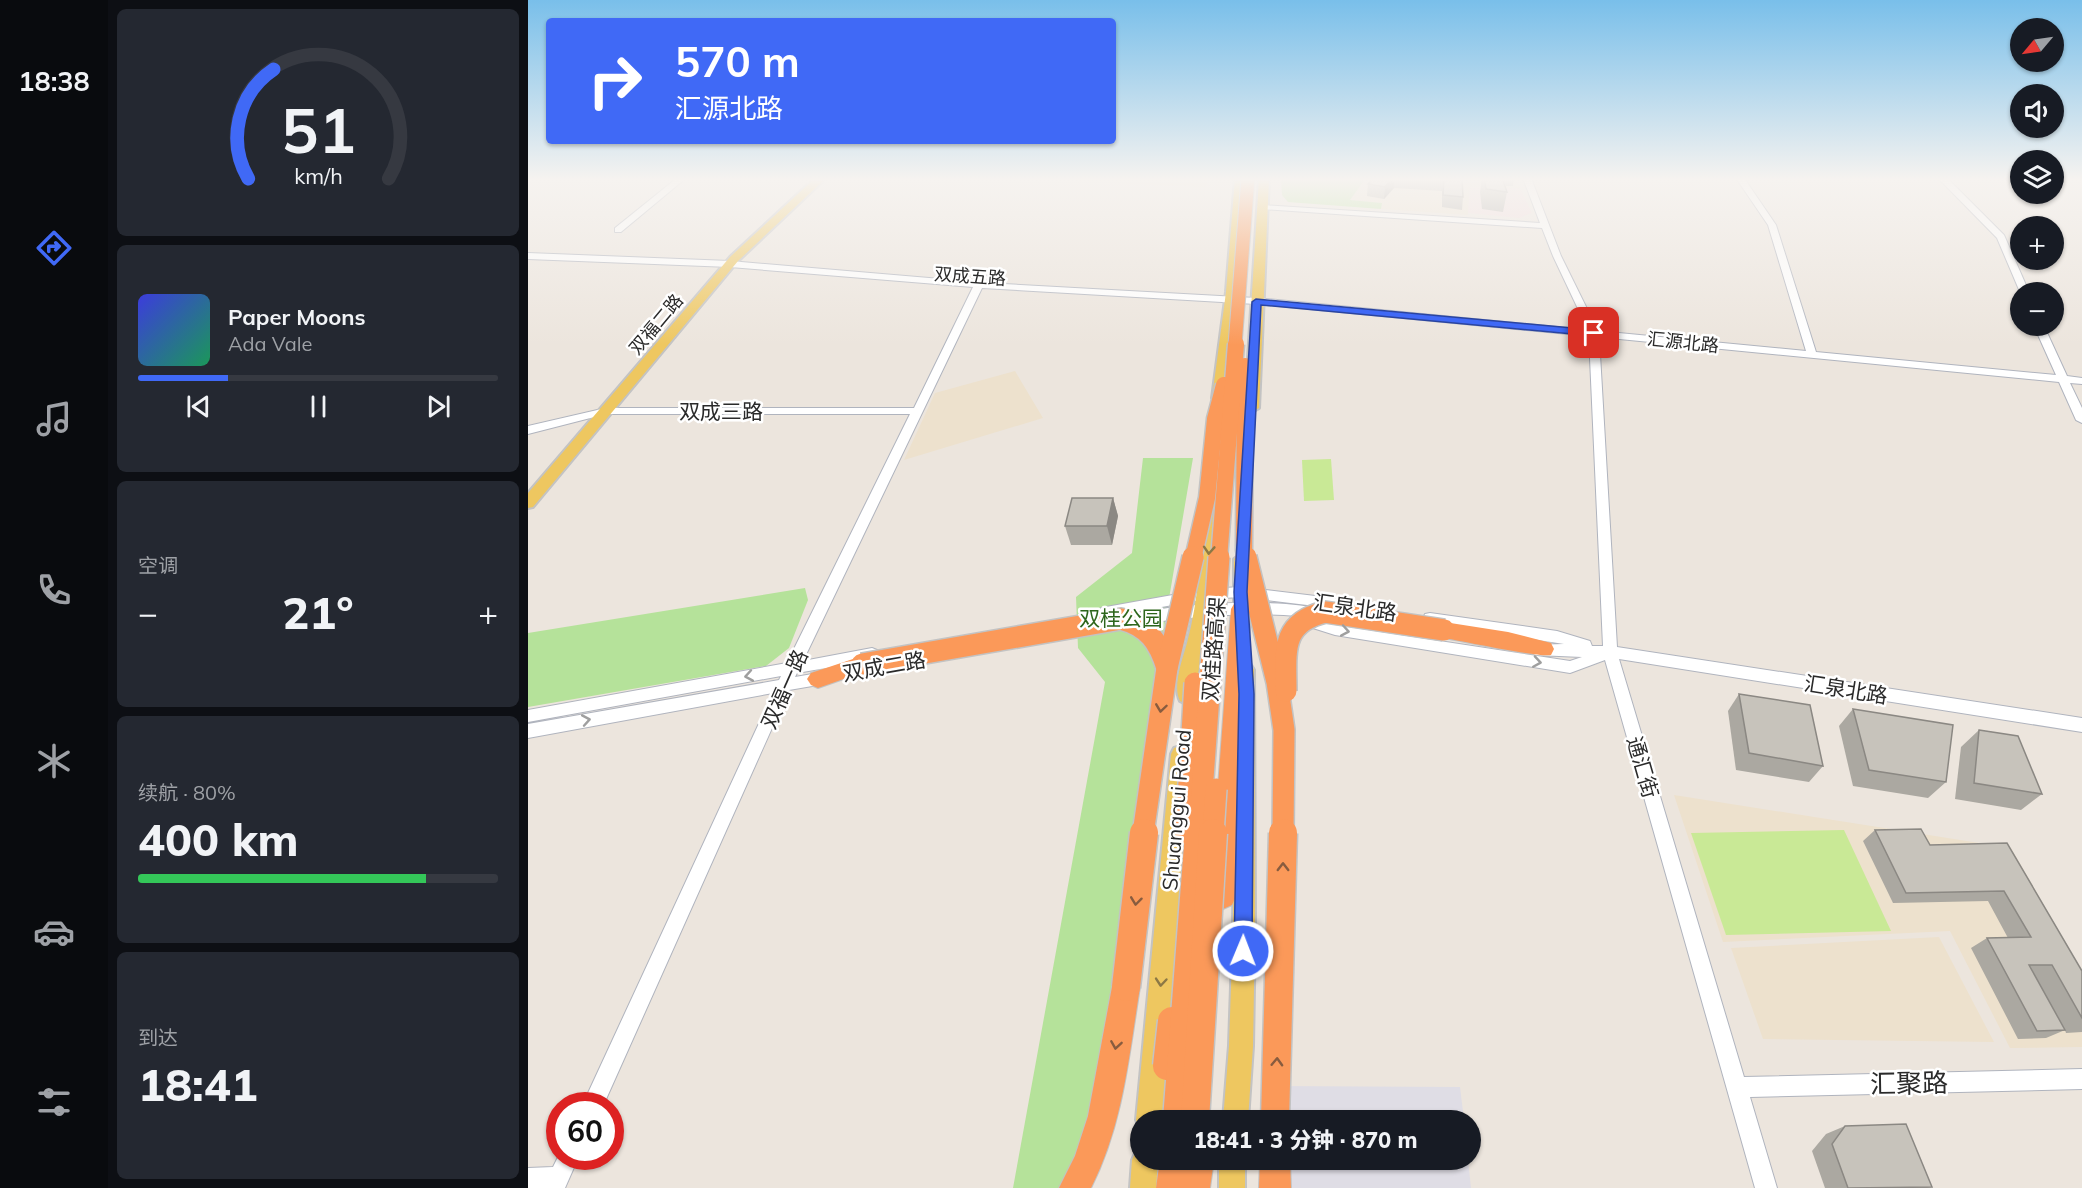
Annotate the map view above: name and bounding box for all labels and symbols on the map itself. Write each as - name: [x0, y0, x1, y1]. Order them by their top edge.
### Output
- north arrow: [2010, 18, 2064, 72]
- street label: 双成五路: [933, 262, 1007, 290]
- street label: 双福二路: [624, 289, 688, 359]
- pin: [1568, 307, 1619, 358]
- street label: 汇源北路: [1646, 327, 1720, 357]
- street label: 双成三路: [679, 398, 763, 424]
- one-way arrow: [1203, 546, 1216, 555]
- street label: 汇泉北路: [1312, 588, 1398, 626]
- street label: 双桂路高架: [1196, 596, 1230, 702]
- park label: 双桂公园: [1079, 605, 1163, 631]
- one-way arrow: [1340, 625, 1349, 637]
- street label: 双福一路: [755, 645, 813, 733]
- street label: 双成二路: [840, 646, 928, 686]
- one-way arrow: [1532, 655, 1542, 668]
- one-way arrow: [744, 669, 754, 682]
- street label: 汇泉北路: [1802, 670, 1890, 708]
- one-way arrow: [1156, 703, 1168, 712]
- one-way arrow: [581, 715, 590, 727]
- street label: Shuanggui Road: [1156, 728, 1196, 892]
- street label: 通汇街: [1622, 733, 1664, 801]
- one-way arrow: [1277, 863, 1289, 872]
- one-way arrow: [1130, 896, 1143, 905]
- position arrow: [1211, 919, 1275, 983]
- one-way arrow: [1155, 977, 1168, 986]
- one-way arrow: [1110, 1039, 1123, 1049]
- one-way arrow: [1271, 1058, 1283, 1067]
- street label: 汇聚路: [1870, 1066, 1948, 1100]
- speed limit sign: 60: [546, 1092, 624, 1170]

